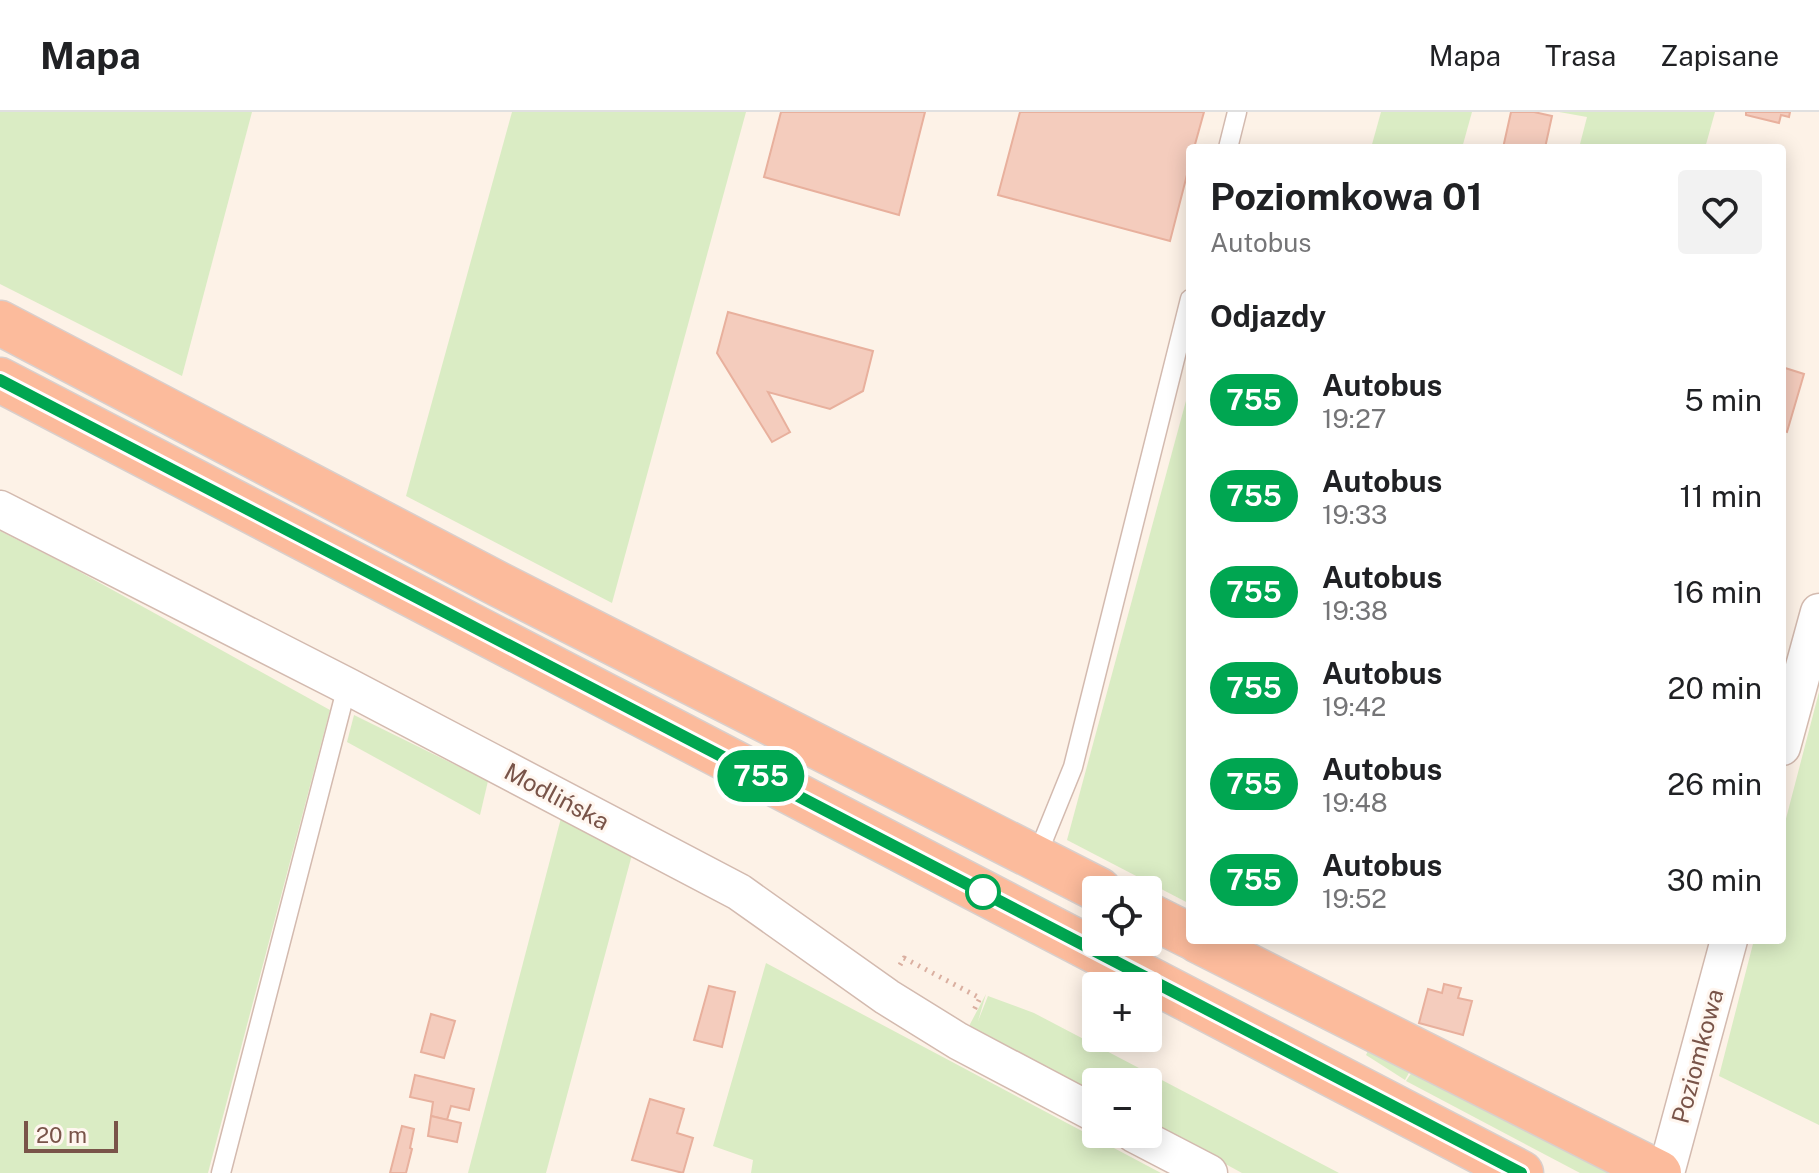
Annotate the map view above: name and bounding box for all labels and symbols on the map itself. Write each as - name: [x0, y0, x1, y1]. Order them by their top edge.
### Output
- line badge: 755: [715, 750, 807, 802]
- street label: Modlińska: [500, 757, 614, 835]
- unlabelled marker: [966, 875, 1000, 909]
- street label: Poziomkowa: [1666, 986, 1728, 1126]
- scale bar: [24, 1117, 118, 1153]

